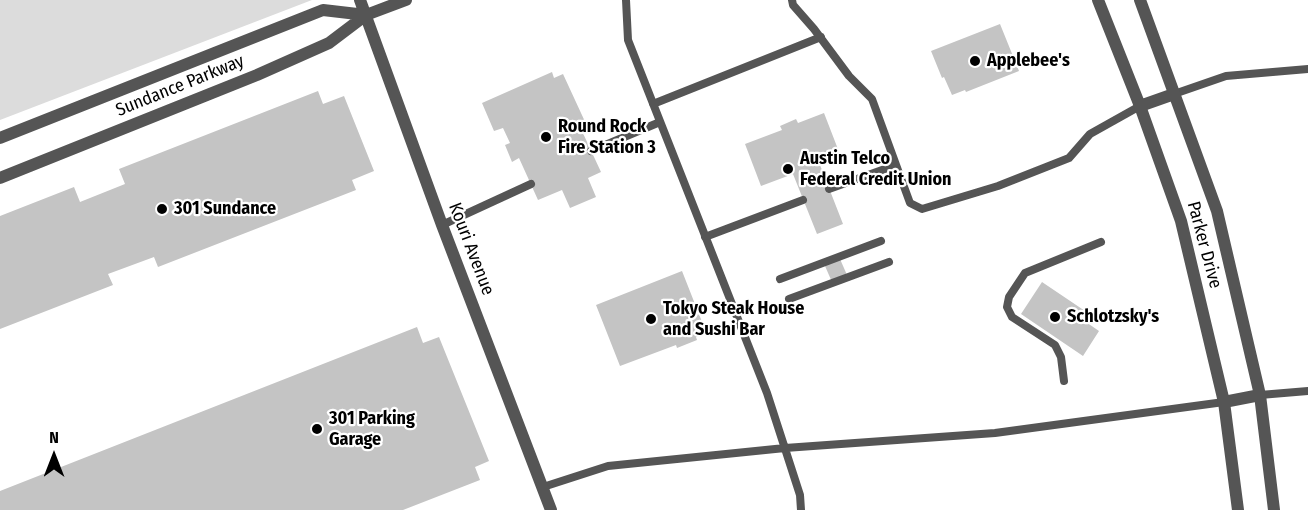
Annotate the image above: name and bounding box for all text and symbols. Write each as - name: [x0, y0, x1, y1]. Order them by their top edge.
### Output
- street label: Sundance Parkway: [113, 50, 247, 122]
- place label: Applebee's: [987, 50, 1070, 72]
- marker: Applebee's: [968, 54, 982, 68]
- place label: Round Rock Fire Station 3: [558, 116, 656, 158]
- marker: Round Rock Fire Station 3: [539, 130, 553, 144]
- place label: Austin Telco Federal Credit Union: [800, 148, 952, 190]
- marker: Austin Telco Federal Credit Union: [781, 162, 795, 176]
- place label: 301 Sundance: [174, 198, 276, 220]
- street label: Parker Drive: [1182, 199, 1226, 291]
- street label: Kouri Avenue: [443, 200, 499, 298]
- marker: 301 Sundance: [155, 202, 169, 216]
- place label: Tokyo Steak House and Sushi Bar: [663, 298, 804, 340]
- place label: Schlotzsky's: [1067, 306, 1159, 328]
- marker: Schlotzsky's: [1048, 310, 1062, 324]
- marker: Tokyo Steak House and Sushi Bar: [644, 312, 658, 326]
- place label: 301 Parking Garage: [329, 408, 415, 450]
- marker: 301 Parking Garage: [310, 422, 324, 436]
- north arrow: [24, 426, 84, 486]
- text: N: [49, 428, 59, 447]

